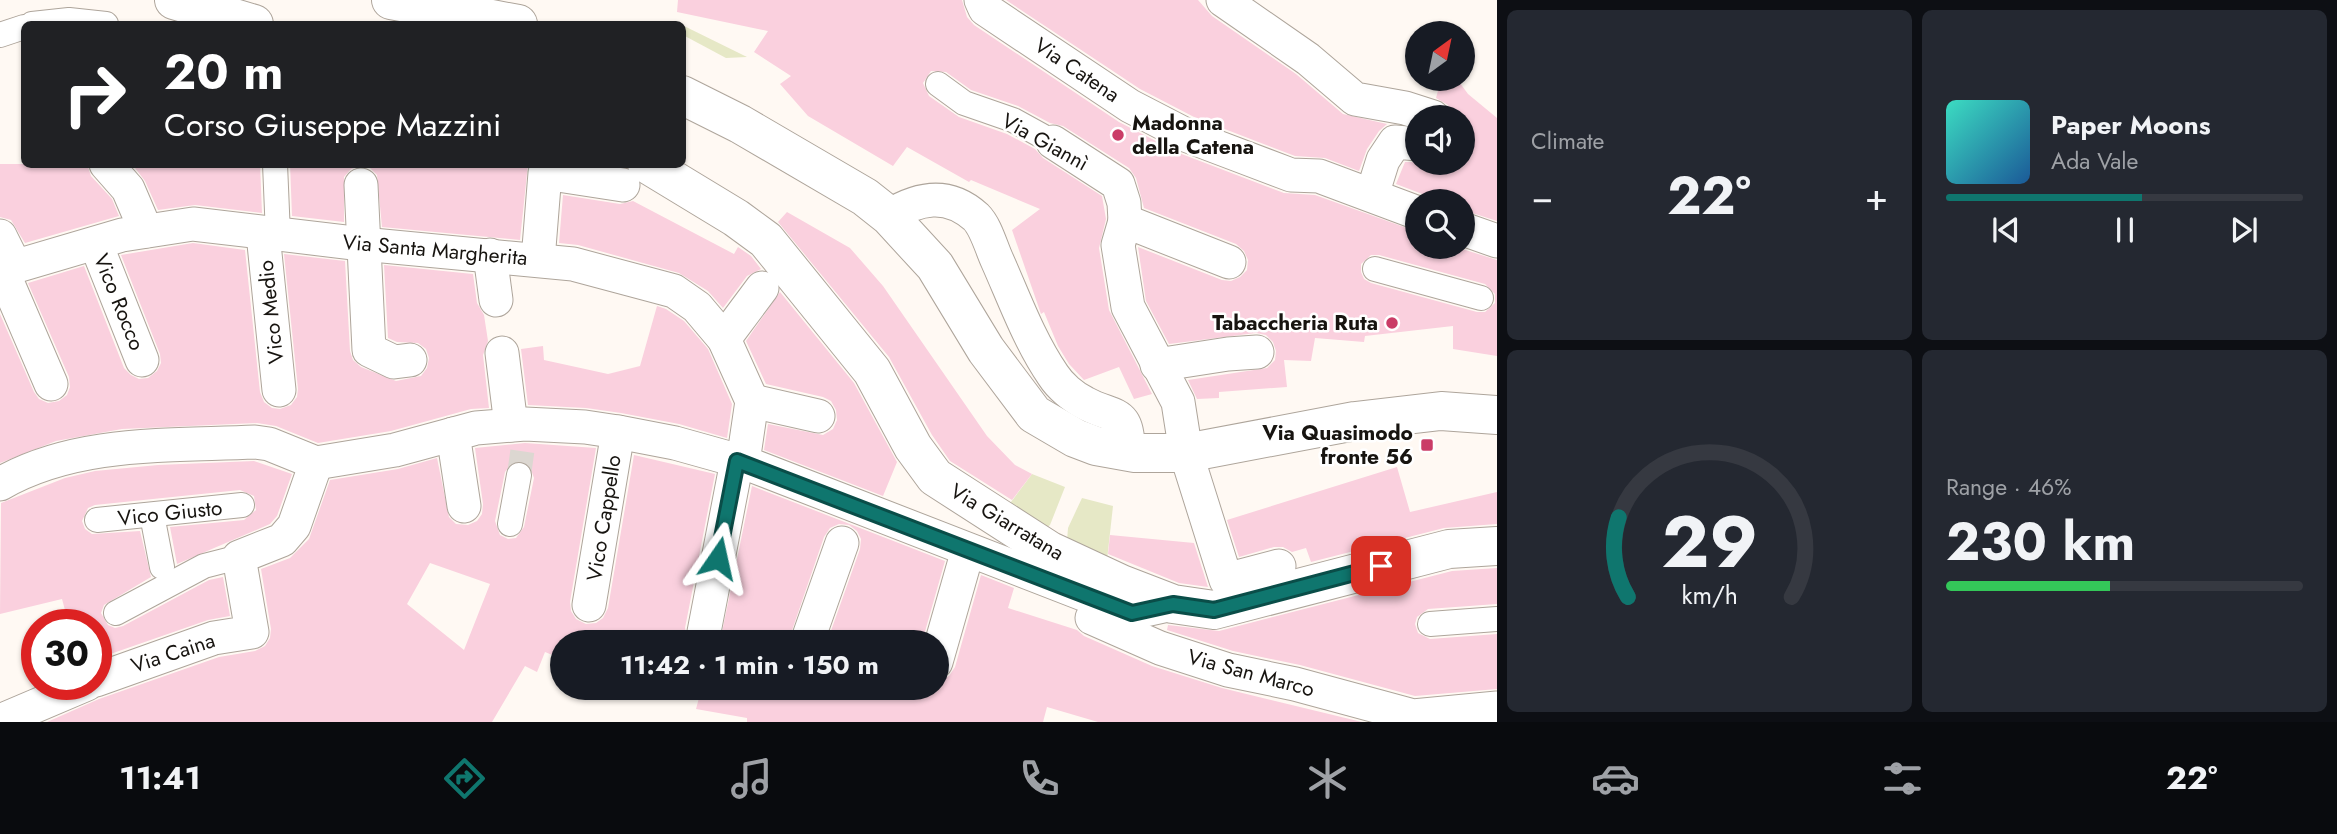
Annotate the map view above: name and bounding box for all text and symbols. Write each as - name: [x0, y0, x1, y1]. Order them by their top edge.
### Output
- north arrow: [1405, 21, 1475, 91]
- map controls: [1405, 21, 1475, 259]
- street label: Via Catena: [1028, 30, 1126, 110]
- text: 20 m: [164, 37, 283, 107]
- icon: right: [49, 49, 140, 140]
- text: Corso Giuseppe Mazzini: [164, 102, 501, 148]
- button: sound: [1405, 105, 1475, 175]
- street label: Via Giannì: [996, 106, 1094, 178]
- text: Paper Moons: [2051, 106, 2211, 144]
- place label: Madonna della Catena: [1132, 108, 1254, 162]
- text: Climate: [1531, 124, 1604, 158]
- marker: Madonna della Catena: [1110, 127, 1126, 143]
- text: Ada Vale: [2051, 144, 2138, 178]
- text: 22°: [1667, 158, 1751, 234]
- text: −: [1531, 169, 1553, 224]
- text: +: [1865, 169, 1888, 224]
- button: search: [1405, 189, 1475, 259]
- icon: previous: [1987, 211, 2025, 249]
- icon: pause: [2106, 211, 2144, 249]
- icon: next: [2225, 211, 2263, 249]
- street label: Via Santa Margherita: [341, 227, 529, 273]
- street label: Vico Rocco: [86, 249, 152, 355]
- street label: Vico Medio: [251, 259, 291, 365]
- place label: Tabaccheria Ruta: [1212, 308, 1378, 338]
- marker: Tabaccheria Ruta: [1384, 315, 1400, 331]
- place label: Via Quasimodo fronte 56: [1261, 418, 1413, 472]
- marker: Via Quasimodo fronte 56: [1419, 437, 1435, 453]
- street label: Vico Cappello: [579, 453, 629, 583]
- text: Range · 46%: [1946, 470, 2072, 504]
- street label: Via Giarratana: [944, 476, 1070, 568]
- text: 29: [1661, 489, 1758, 594]
- street label: Vico Giusto: [116, 493, 224, 533]
- text: 230 km: [1946, 504, 2135, 580]
- position arrow: [681, 521, 755, 595]
- pin: [1351, 536, 1411, 596]
- icon: arrive: [1362, 547, 1400, 585]
- text: km/h: [1681, 577, 1738, 613]
- speed limit sign: 30: [21, 609, 112, 700]
- street label: Via Caina: [127, 625, 219, 681]
- street label: Via San Marco: [1184, 642, 1318, 704]
- text: 11:42 · 1 min · 150 m: [620, 646, 879, 684]
- icon: directions: [440, 754, 489, 803]
- icon: music: [727, 754, 776, 803]
- icon: phone: [1015, 754, 1064, 803]
- icon: climate: [1303, 754, 1352, 803]
- icon: car: [1591, 754, 1640, 803]
- icon: filters: [1878, 754, 1927, 803]
- text: 11:41: [119, 755, 201, 801]
- text: 22°: [2166, 755, 2218, 801]

